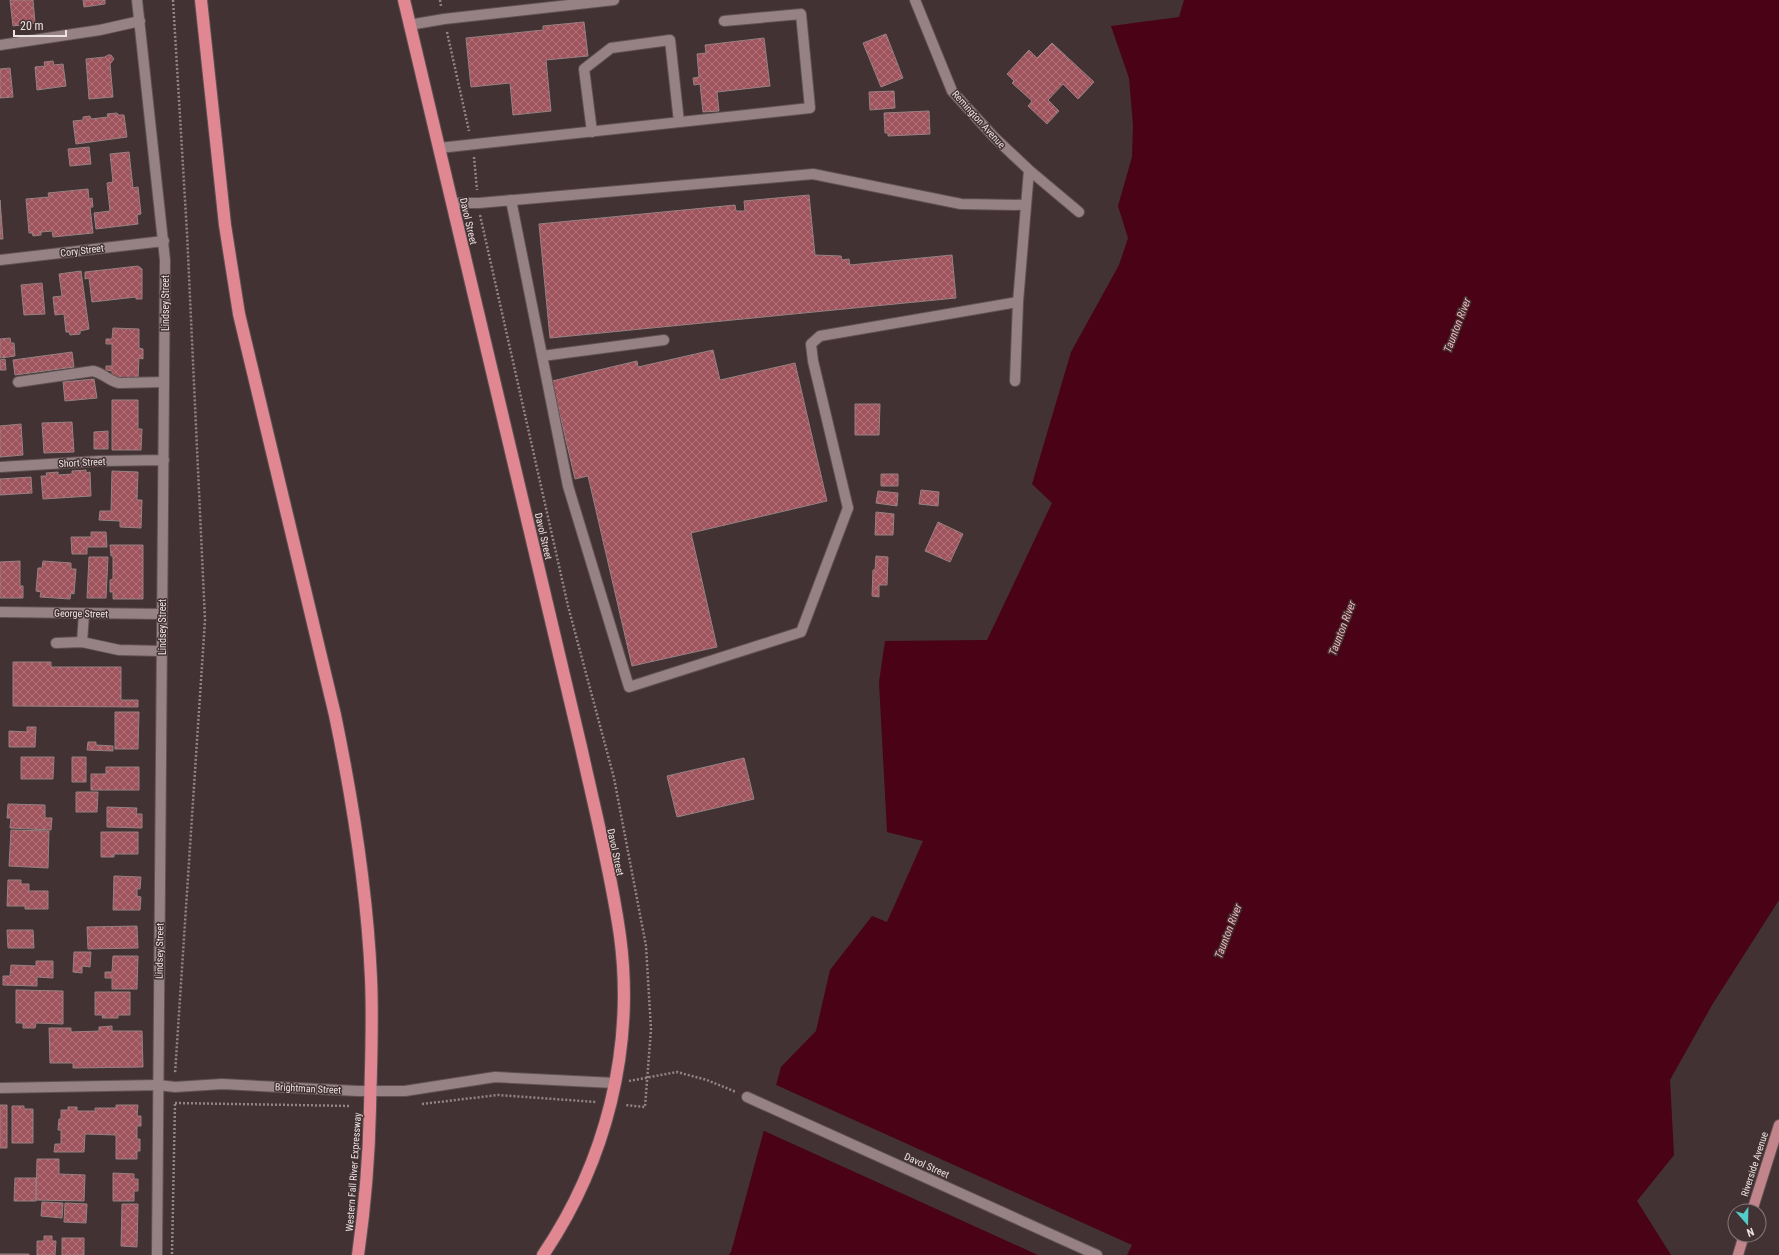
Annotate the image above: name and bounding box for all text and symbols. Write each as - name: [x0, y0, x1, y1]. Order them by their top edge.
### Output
- scale bar: [14, 12, 66, 38]
- text: 20 m: [20, 19, 44, 33]
- street label: Remington Avenue: [950, 88, 1007, 151]
- street label: Davol Street: [458, 197, 479, 246]
- street label: Cory Street: [60, 242, 104, 259]
- street label: Lindsey Street: [160, 275, 171, 331]
- water label: Taunton River: [1441, 295, 1474, 354]
- street label: Short Street: [58, 456, 106, 469]
- street label: Davol Street: [533, 512, 554, 561]
- water label: Taunton River: [1326, 598, 1359, 657]
- street label: Lindsey Street: [157, 599, 168, 655]
- street label: George Street: [54, 608, 108, 619]
- street label: Davol Street: [605, 828, 626, 877]
- water label: Taunton River: [1212, 901, 1245, 960]
- street label: Lindsey Street: [154, 923, 165, 979]
- street label: Brightman Street: [275, 1081, 341, 1096]
- street label: Western Fall River Expressway: [344, 1112, 363, 1232]
- street label: Riverside Avenue: [1739, 1130, 1770, 1198]
- street label: Davol Street: [903, 1151, 951, 1180]
- north arrow: [1727, 1203, 1767, 1243]
- text: N: [1745, 1225, 1756, 1239]

